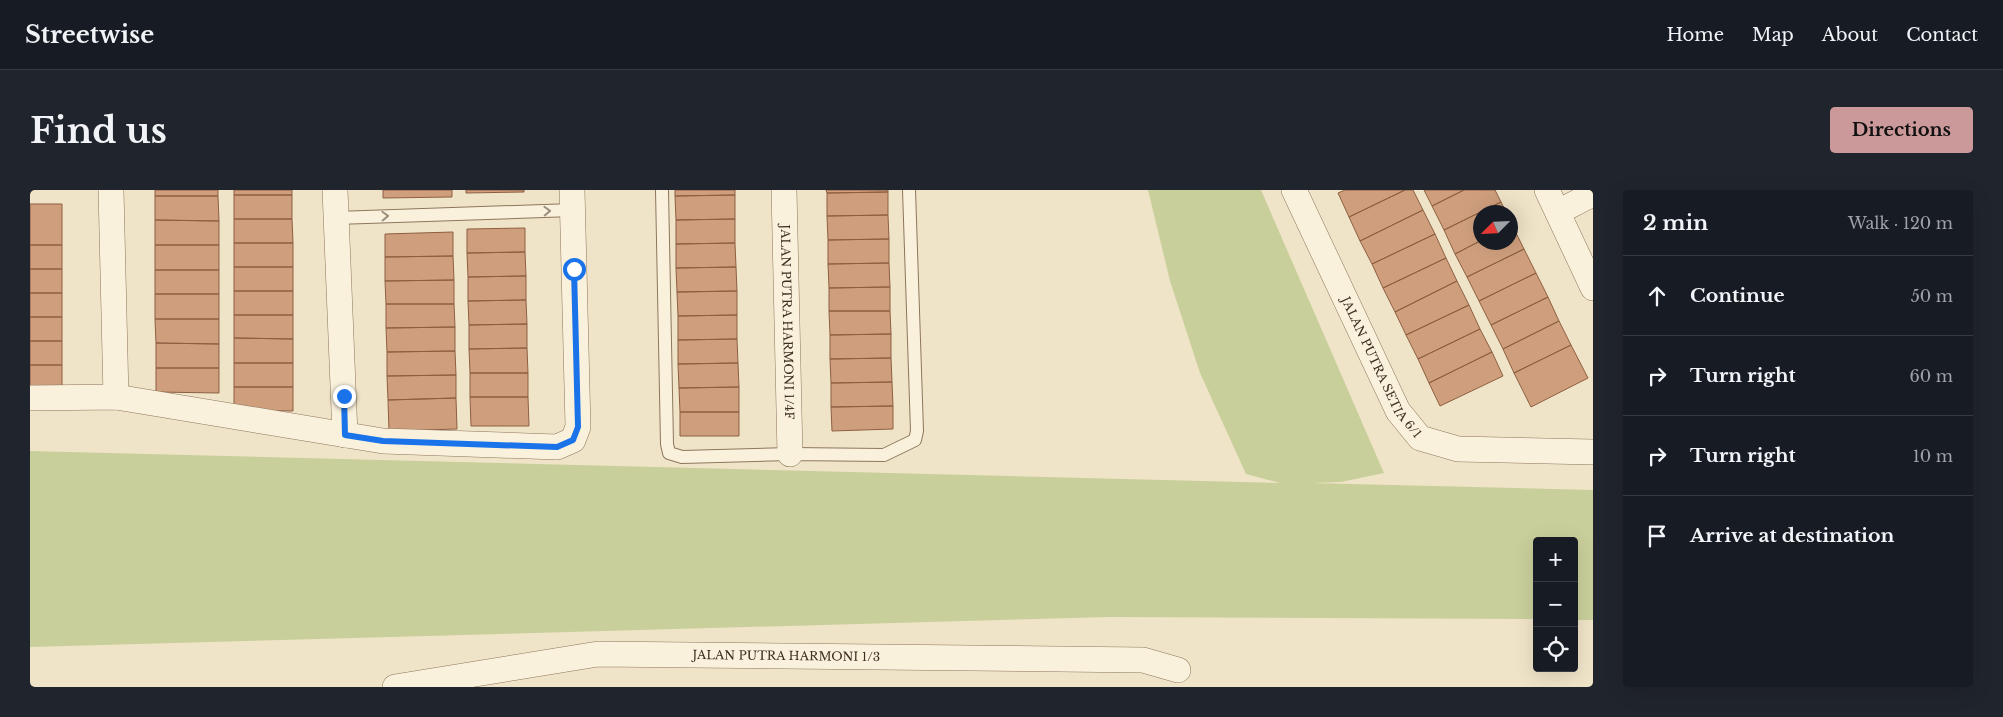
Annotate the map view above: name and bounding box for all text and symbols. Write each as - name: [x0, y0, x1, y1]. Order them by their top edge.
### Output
- text: Streetwise: [25, 20, 154, 49]
- text: Home: [1666, 24, 1724, 46]
- text: Map: [1752, 24, 1794, 46]
- text: About: [1822, 24, 1878, 46]
- text: Contact: [1906, 24, 1978, 46]
- button: Directions: [1830, 107, 1973, 153]
- text: Find us: [30, 109, 167, 152]
- one-way arrow: [544, 205, 552, 216]
- north arrow: [1473, 205, 1518, 250]
- text: 2 min: [1643, 210, 1708, 236]
- one-way arrow: [381, 211, 389, 222]
- text: Walk · 120 m: [1848, 213, 1953, 233]
- street label: JALAN PUTRA HARMONI 1/4F: [778, 222, 797, 420]
- route start: [563, 258, 586, 281]
- icon: ahead: [1643, 282, 1671, 310]
- text: Continue: [1690, 284, 1785, 307]
- text: 50 m: [1911, 286, 1953, 306]
- street label: JALAN PUTRA SETIA 6/1: [1337, 292, 1425, 441]
- icon: right: [1643, 362, 1671, 390]
- text: Turn right: [1690, 364, 1796, 387]
- text: 60 m: [1910, 366, 1953, 386]
- route end: [333, 385, 356, 408]
- icon: right: [1643, 442, 1671, 470]
- text: Turn right: [1690, 444, 1796, 467]
- text: 10 m: [1913, 446, 1953, 466]
- icon: arrive: [1643, 522, 1671, 550]
- text: Arrive at destination: [1690, 524, 1894, 547]
- map controls: [1533, 537, 1578, 672]
- button: +: [1533, 537, 1578, 582]
- button: −: [1533, 582, 1578, 627]
- button: locate: [1533, 627, 1578, 672]
- street label: JALAN PUTRA HARMONI 1/3: [690, 647, 880, 664]

